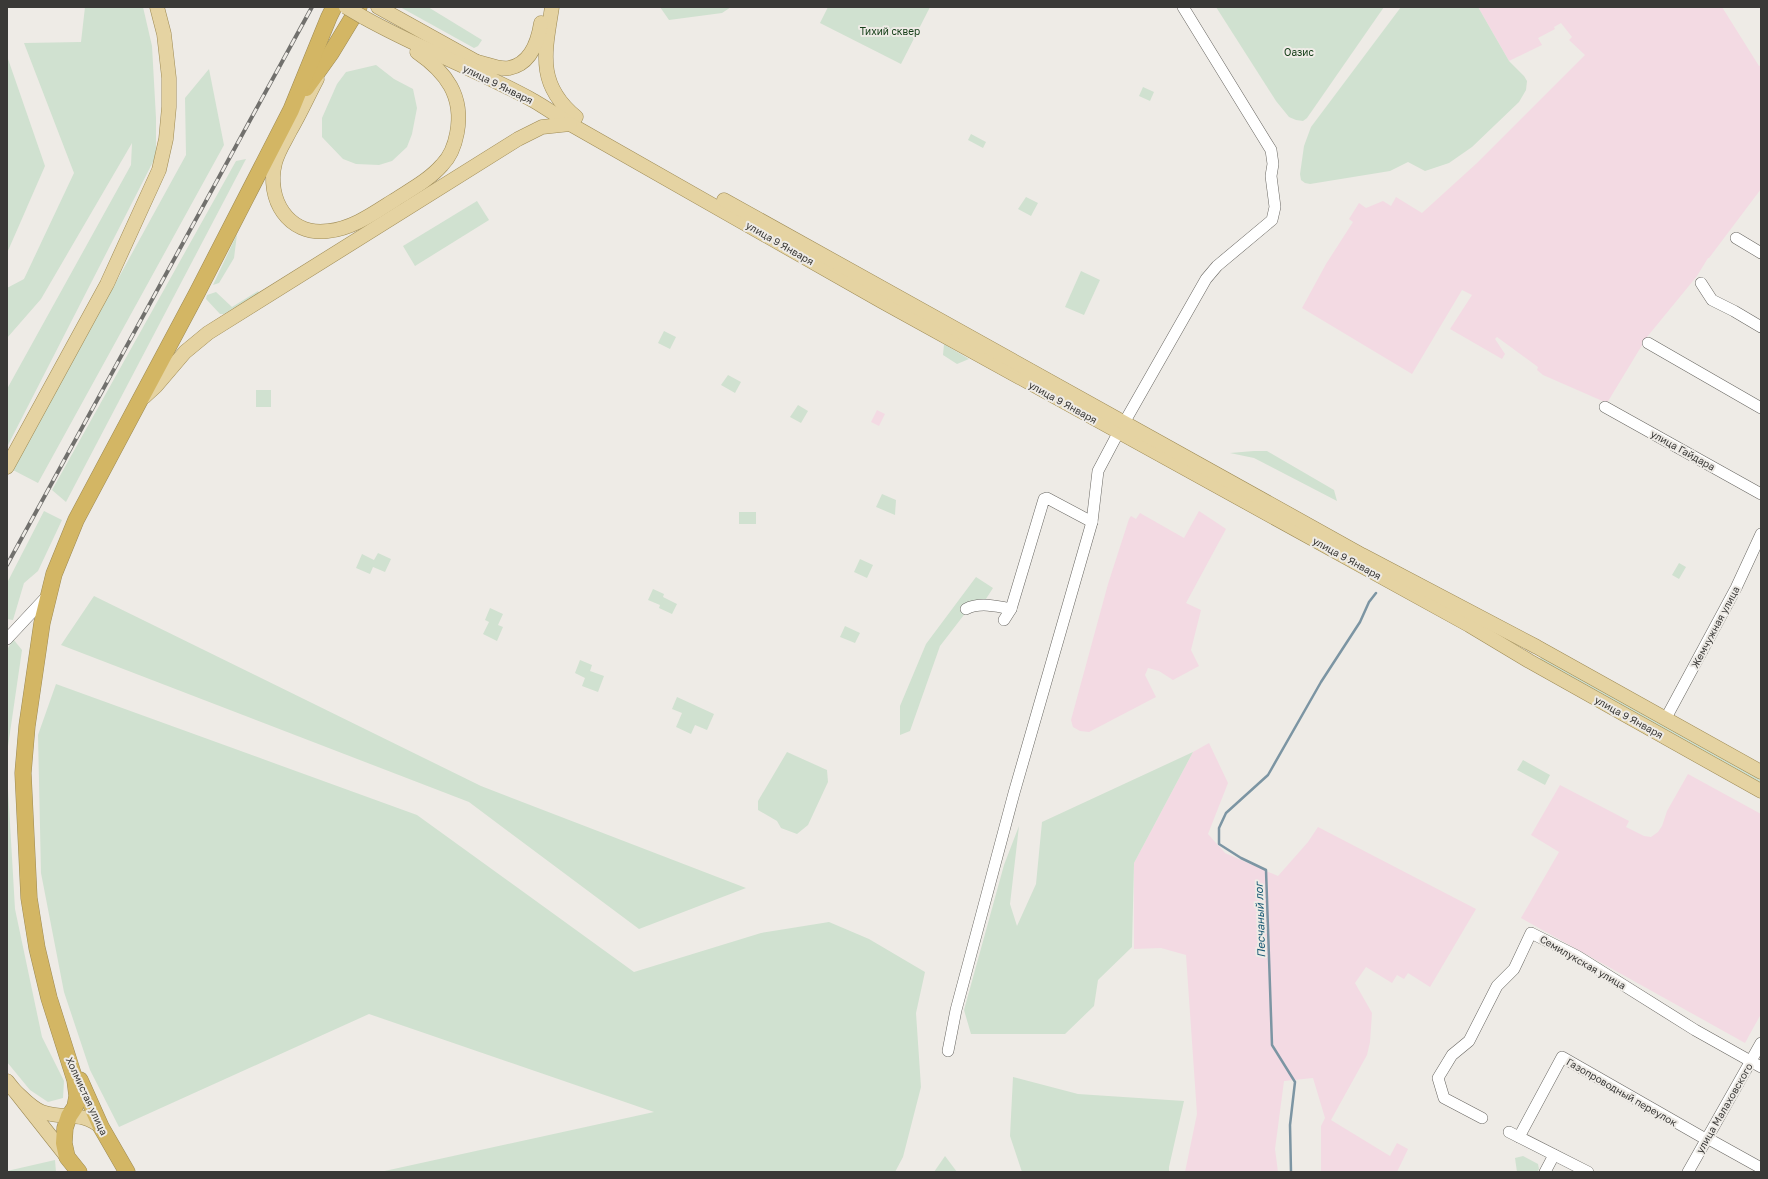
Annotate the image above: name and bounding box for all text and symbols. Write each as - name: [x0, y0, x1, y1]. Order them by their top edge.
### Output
- park label: Тихий сквер: [860, 25, 920, 37]
- park label: Оазис: [1284, 46, 1314, 58]
- street label: улица 9 Января: [461, 62, 535, 106]
- street label: улица 9 Января: [744, 219, 816, 267]
- street label: улица 9 Января: [1027, 378, 1099, 426]
- street label: улица Гайдара: [1649, 427, 1717, 473]
- street label: улица 9 Января: [1311, 534, 1383, 582]
- street label: Жемчужная улица: [1688, 584, 1742, 670]
- street label: улица 9 Января: [1593, 693, 1665, 741]
- water label: Песчаный лог: [1252, 880, 1267, 958]
- street label: Семилукская улица: [1538, 933, 1628, 991]
- street label: Холмистая улица: [64, 1055, 110, 1137]
- street label: Газопроводный переулок: [1565, 1055, 1680, 1129]
- street label: улица Малаховского: [1693, 1061, 1755, 1155]

